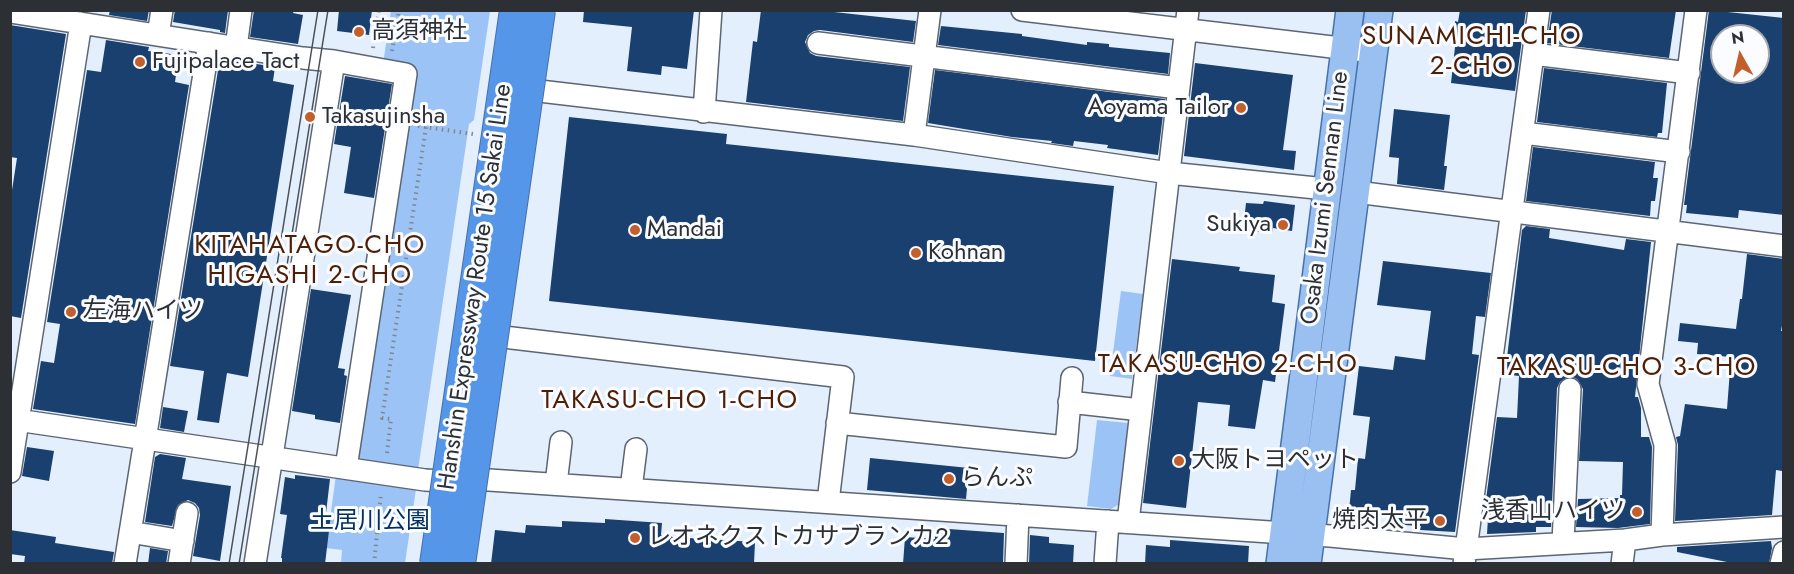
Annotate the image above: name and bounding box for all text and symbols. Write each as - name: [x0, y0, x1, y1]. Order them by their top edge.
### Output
- place label: 高須神社: [371, 18, 467, 46]
- district label: SUNAMICHI-CHO 2-CHO: [1362, 22, 1582, 83]
- north arrow: [1710, 24, 1770, 84]
- marker: 高須神社: [352, 25, 366, 39]
- text: N: [1730, 25, 1746, 50]
- place label: Fujipalace Tact: [152, 48, 299, 76]
- marker: Fujipalace Tact: [133, 55, 147, 69]
- street label: Osaka Izumi Sennan Line: [1296, 70, 1356, 326]
- street label: Hanshin Expressway Route 15 Sakai Line: [433, 82, 519, 492]
- place label: Aoyama Tailor: [1087, 94, 1229, 122]
- marker: Aoyama Tailor: [1234, 101, 1248, 115]
- place label: Takasujinsha: [322, 103, 445, 131]
- marker: Takasujinsha: [303, 110, 317, 124]
- place label: Sukiya: [1206, 211, 1271, 239]
- place label: Mandai: [647, 216, 722, 244]
- marker: Sukiya: [1276, 218, 1290, 232]
- marker: Mandai: [628, 223, 642, 237]
- district label: KITAHATAGO-CHO HIGASHI 2-CHO: [194, 231, 426, 292]
- place label: Kohnan: [928, 239, 1003, 267]
- marker: Kohnan: [909, 246, 923, 260]
- place label: 左海ハイツ: [83, 298, 203, 326]
- marker: 左海ハイツ: [64, 305, 78, 319]
- district label: TAKASU-CHO 2-CHO: [1098, 350, 1358, 382]
- district label: TAKASU-CHO 3-CHO: [1497, 353, 1757, 385]
- district label: TAKASU-CHO 1-CHO: [541, 386, 799, 418]
- place label: 大阪トヨペット: [1191, 447, 1359, 475]
- marker: 大阪トヨペット: [1172, 454, 1186, 468]
- place label: らんぷ: [961, 465, 1033, 493]
- marker: らんぷ: [942, 472, 956, 486]
- place label: 浅香山ハイツ: [1481, 498, 1625, 526]
- marker: 浅香山ハイツ: [1630, 505, 1644, 519]
- place label: 焼肉太平: [1332, 507, 1428, 535]
- park label: 土居川公園: [310, 508, 430, 536]
- marker: 焼肉太平: [1433, 514, 1447, 528]
- place label: レオネクストカサブランカ2: [647, 524, 949, 552]
- marker: レオネクストカサブランカ2: [628, 531, 642, 545]

